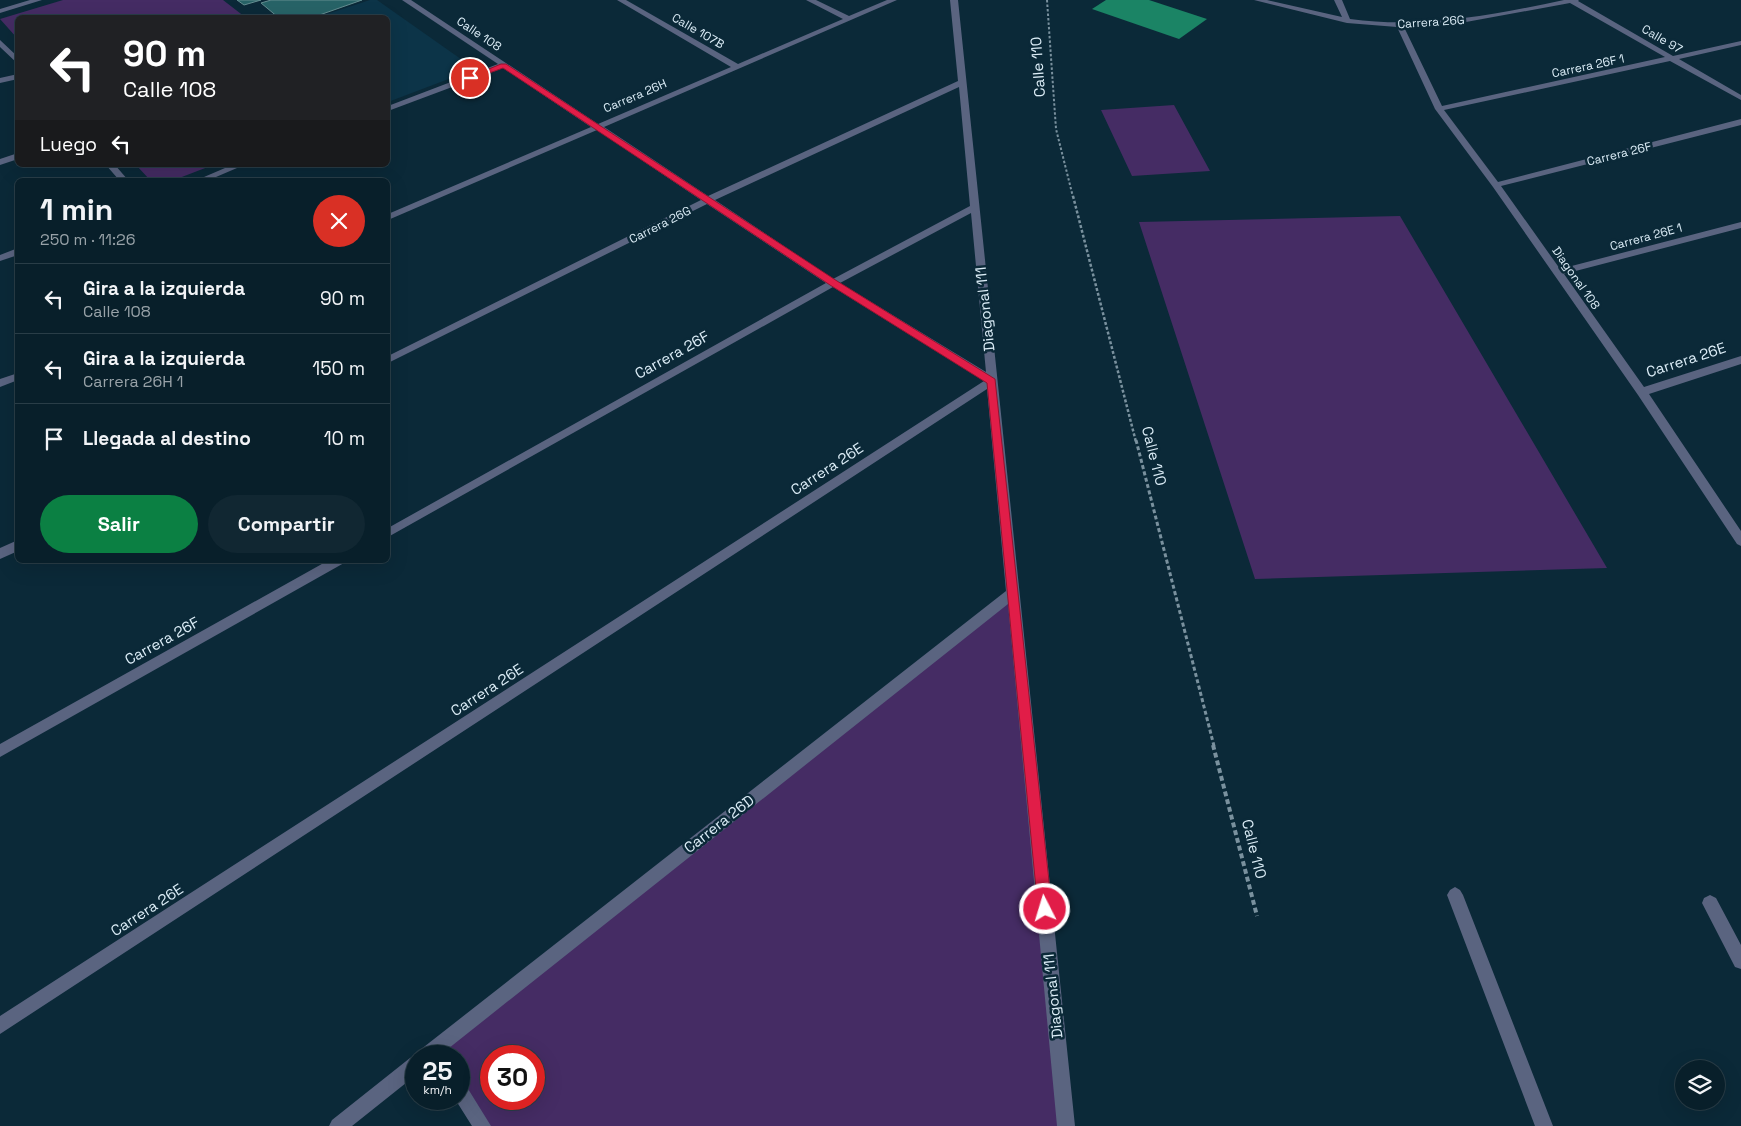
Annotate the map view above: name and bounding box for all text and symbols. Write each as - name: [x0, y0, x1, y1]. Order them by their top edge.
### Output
- street label: Calle 107B: [669, 10, 727, 52]
- street label: Carrera 26G: [1397, 12, 1465, 32]
- street label: Calle 108: [453, 13, 505, 55]
- street label: Calle 97: [1639, 21, 1685, 57]
- text: 90 m: [123, 32, 206, 76]
- icon: left: [40, 35, 105, 100]
- street label: Calle 110: [1026, 36, 1049, 98]
- street label: Carrera 26F 1: [1550, 50, 1626, 82]
- pin: [449, 57, 491, 99]
- icon: arrive: [456, 64, 484, 92]
- text: Calle 108: [123, 75, 216, 103]
- street label: Carrera 26H: [601, 75, 669, 117]
- icon: left: [107, 130, 135, 158]
- text: Luego: [40, 132, 97, 157]
- street label: Carrera 26F: [1585, 138, 1653, 170]
- text: 1 min: [40, 190, 113, 229]
- button: close: [313, 195, 365, 247]
- street label: Carrera 26G: [626, 203, 694, 247]
- street label: Carrera 26E 1: [1608, 220, 1684, 254]
- text: 250 m · 11:26: [40, 229, 135, 250]
- street label: Diagonal 108: [1548, 243, 1604, 313]
- street label: Diagonal 111: [971, 266, 998, 352]
- text: Gira a la izquierda: [83, 276, 245, 301]
- icon: left: [40, 285, 68, 313]
- text: 90 m: [320, 286, 365, 311]
- text: Calle 108: [83, 301, 151, 322]
- street label: Carrera 26F: [631, 326, 712, 383]
- street label: Carrera 26E: [1644, 338, 1728, 381]
- text: Gira a la izquierda: [83, 346, 245, 371]
- icon: left: [40, 355, 68, 383]
- text: 150 m: [312, 356, 365, 381]
- text: Carrera 26H 1: [83, 371, 184, 392]
- street label: Calle 110: [1138, 424, 1171, 488]
- icon: arrive: [40, 425, 68, 453]
- text: Llegada al destino: [83, 426, 251, 451]
- text: 10 m: [324, 426, 365, 451]
- street label: Carrera 26E: [787, 438, 867, 499]
- button: Salir: [40, 495, 198, 553]
- button: Compartir: [208, 495, 365, 553]
- street label: Carrera 26F: [121, 612, 202, 669]
- street label: Carrera 26E: [447, 659, 527, 720]
- street label: Carrera 26D: [680, 790, 758, 857]
- street label: Calle 110: [1238, 817, 1271, 881]
- street label: Carrera 26E: [107, 879, 187, 940]
- position arrow: [1018, 882, 1070, 934]
- street label: Diagonal 111: [1039, 953, 1066, 1039]
- speed limit sign: 30: [480, 1045, 545, 1110]
- text: 25: [423, 1055, 452, 1087]
- map controls: [1675, 1060, 1725, 1110]
- button: layers: [1675, 1060, 1725, 1110]
- text: km/h: [423, 1082, 452, 1098]

